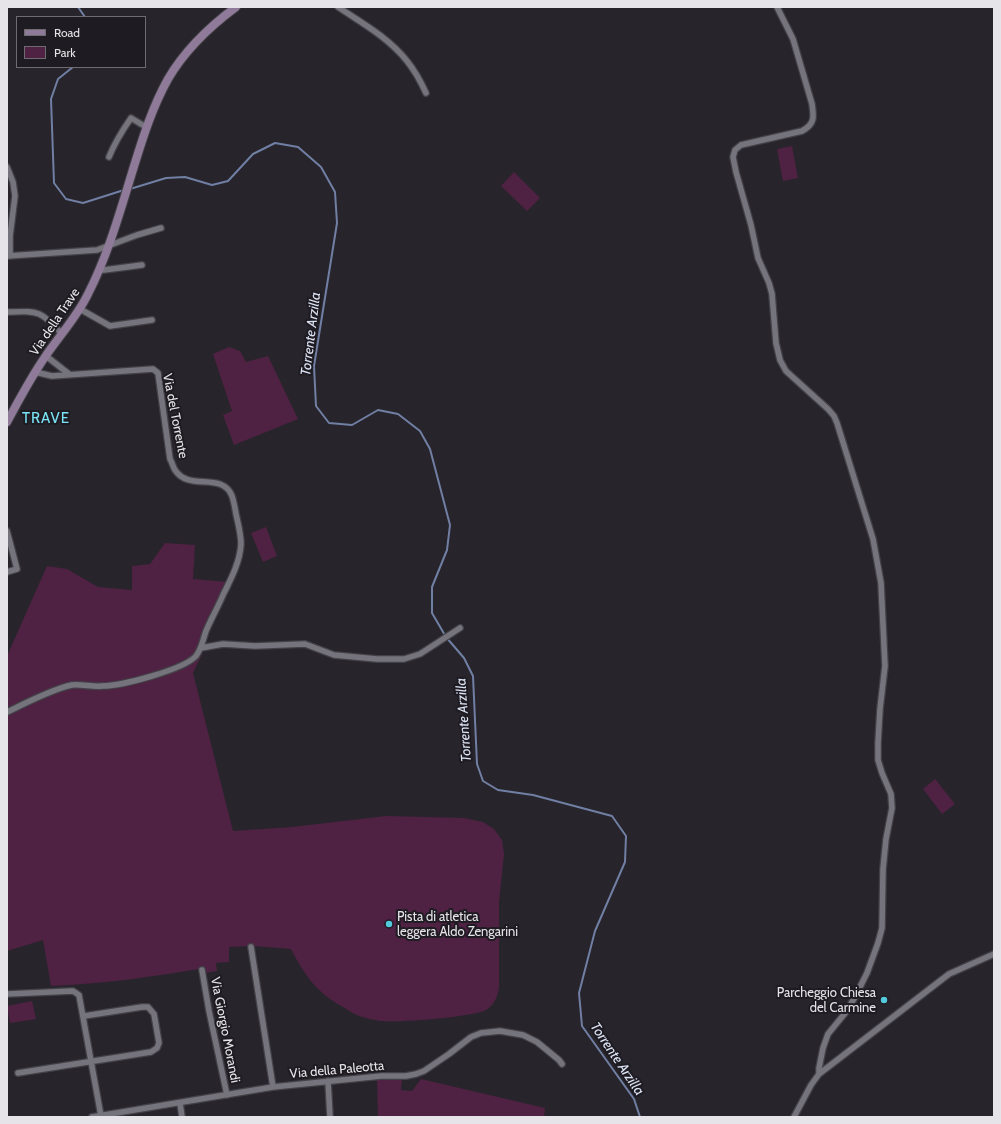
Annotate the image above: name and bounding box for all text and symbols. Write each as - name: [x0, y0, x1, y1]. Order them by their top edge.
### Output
- legend: [16, 16, 146, 68]
- text: Road: [54, 25, 80, 40]
- text: Park: [54, 45, 76, 60]
- street label: Via della Trave: [27, 285, 83, 359]
- water label: Torrente Arzilla: [298, 291, 324, 377]
- street label: Via del Torrente: [159, 372, 191, 460]
- district label: TRAVE: [22, 410, 70, 428]
- water label: Torrente Arzilla: [453, 677, 475, 763]
- place label: Pista di atletica leggera Aldo Zengarini: [397, 909, 518, 940]
- marker: Pista di atletica leggera Aldo Zengarini: [384, 919, 394, 929]
- street label: Via Giorgio Morandi: [207, 976, 243, 1084]
- place label: Parcheggio Chiesa del Carmine: [777, 985, 876, 1016]
- marker: Parcheggio Chiesa del Carmine: [879, 995, 889, 1005]
- water label: Torrente Arzilla: [586, 1019, 648, 1099]
- street label: Via della Paleotta: [289, 1058, 385, 1082]

